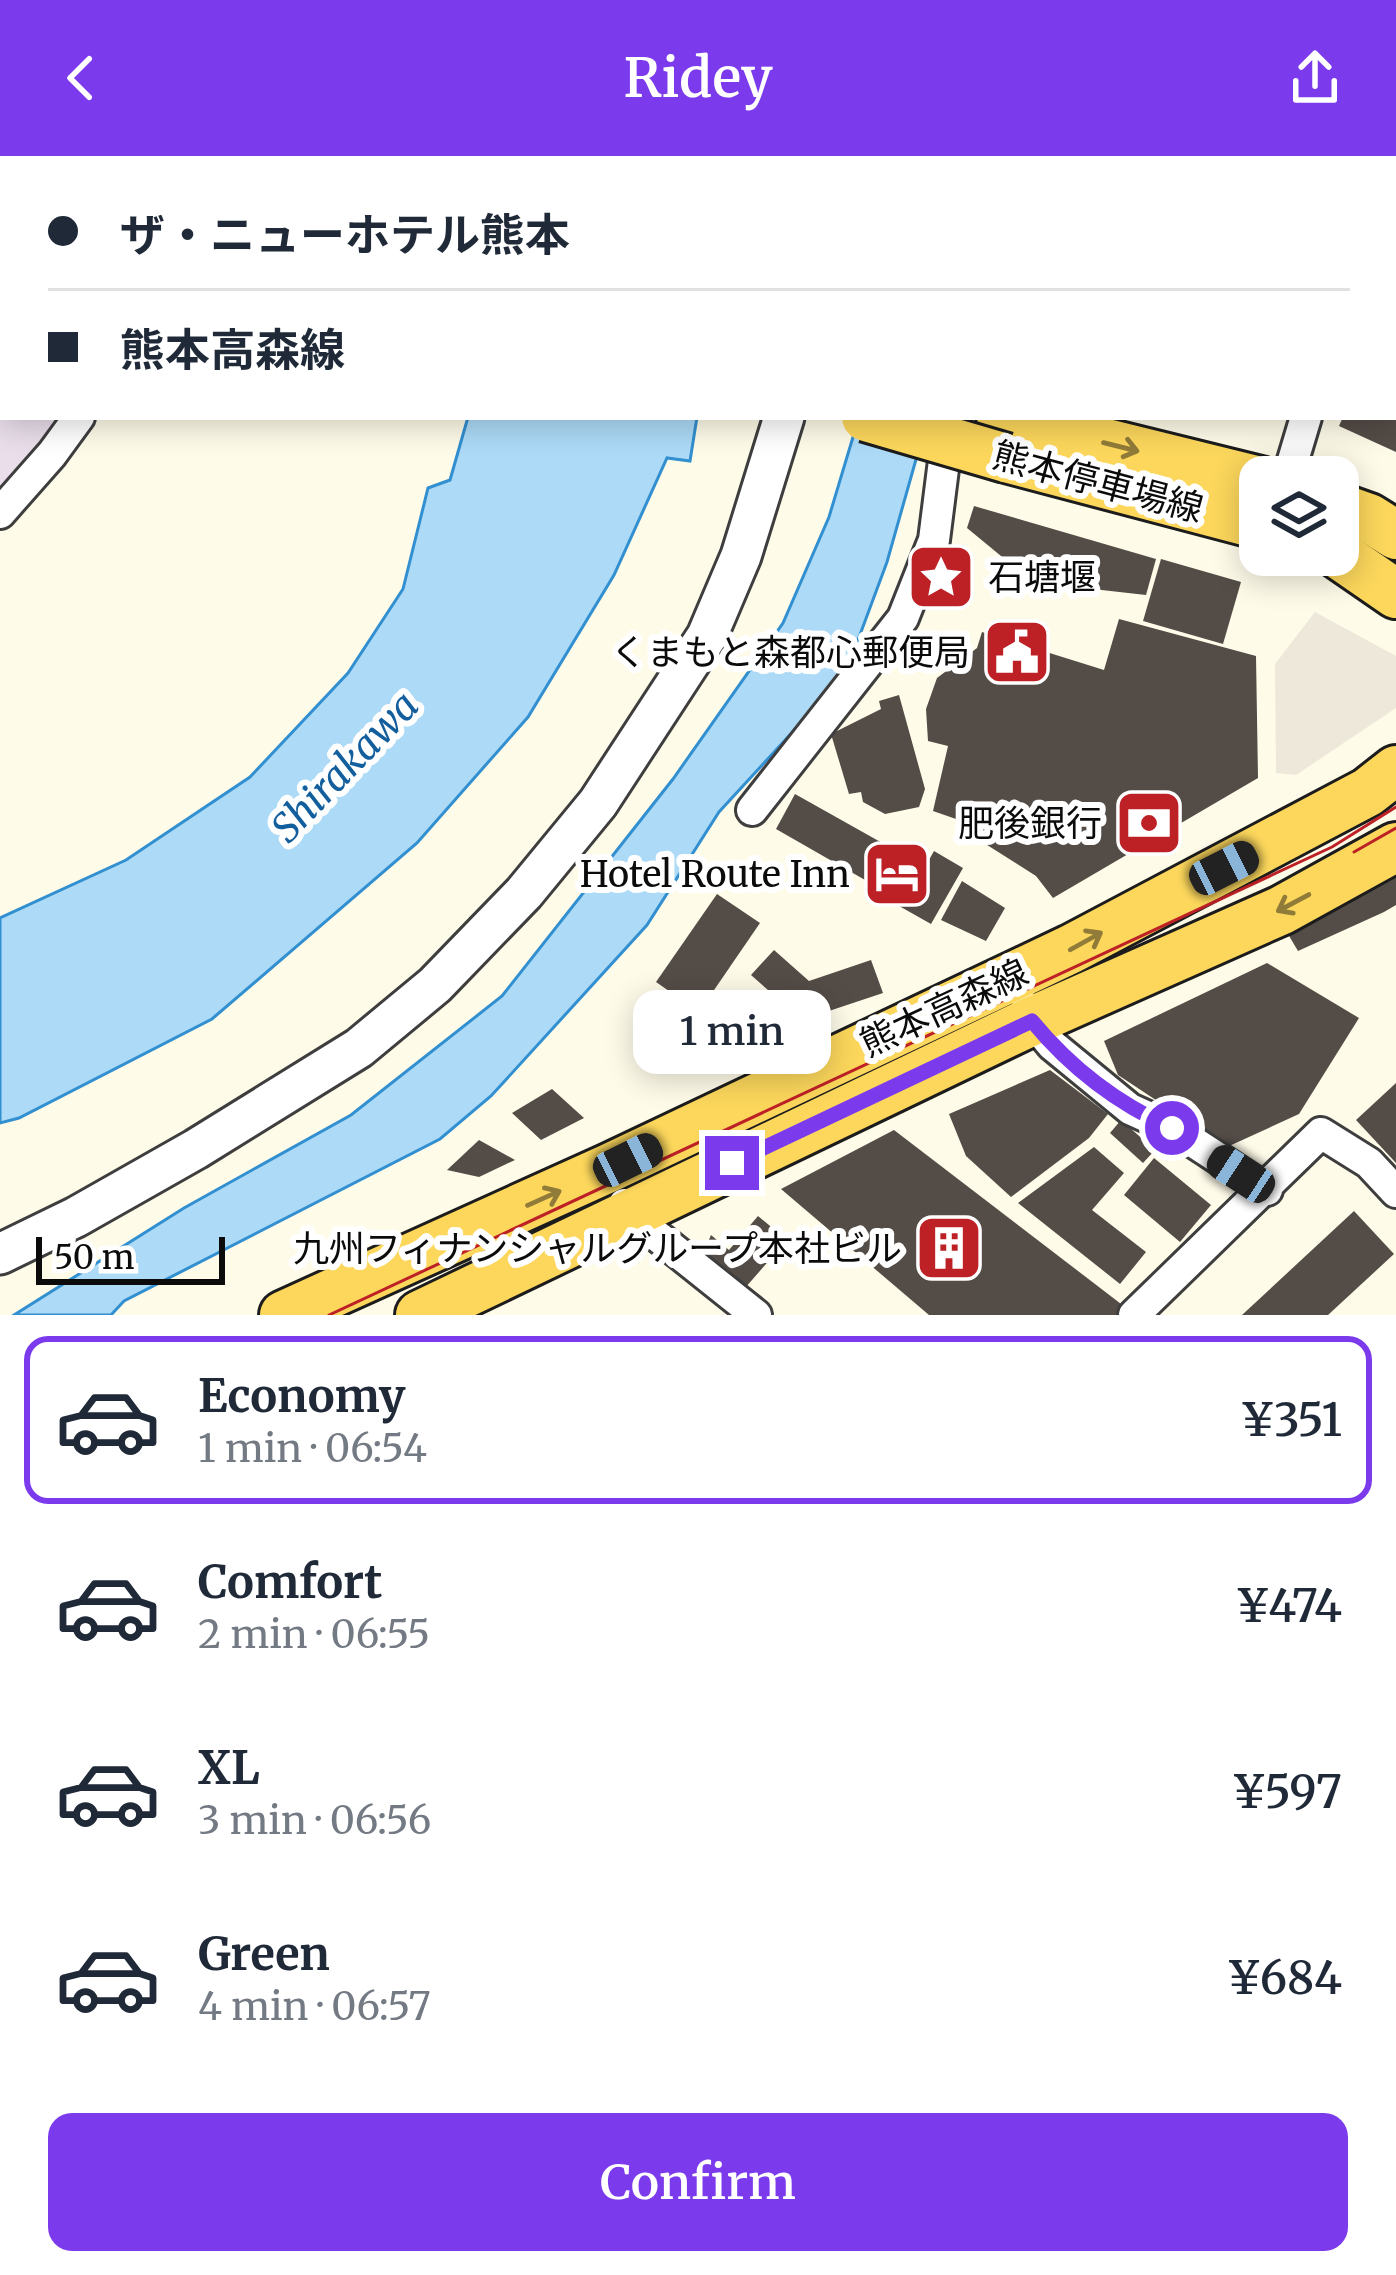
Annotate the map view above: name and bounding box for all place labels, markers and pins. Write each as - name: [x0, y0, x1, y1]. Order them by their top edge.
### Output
- place icon: 石塘堰: [906, 542, 976, 612]
- place label: 石塘堰: [988, 555, 1096, 600]
- public building icon: くまもと森都心郵便局: [982, 617, 1052, 687]
- place label: くまもと森都心郵便局: [611, 630, 970, 675]
- bank icon: 肥後銀行: [1114, 788, 1184, 858]
- place label: 肥後銀行: [958, 801, 1102, 846]
- hotel icon: Hotel Route Inn: [862, 839, 932, 909]
- place label: Hotel Route Inn: [580, 852, 850, 897]
- building icon: 九州フィナンシャルグループ本社ビル: [914, 1213, 984, 1283]
- place label: 九州フィナンシャルグループ本社ビル: [293, 1226, 902, 1271]

